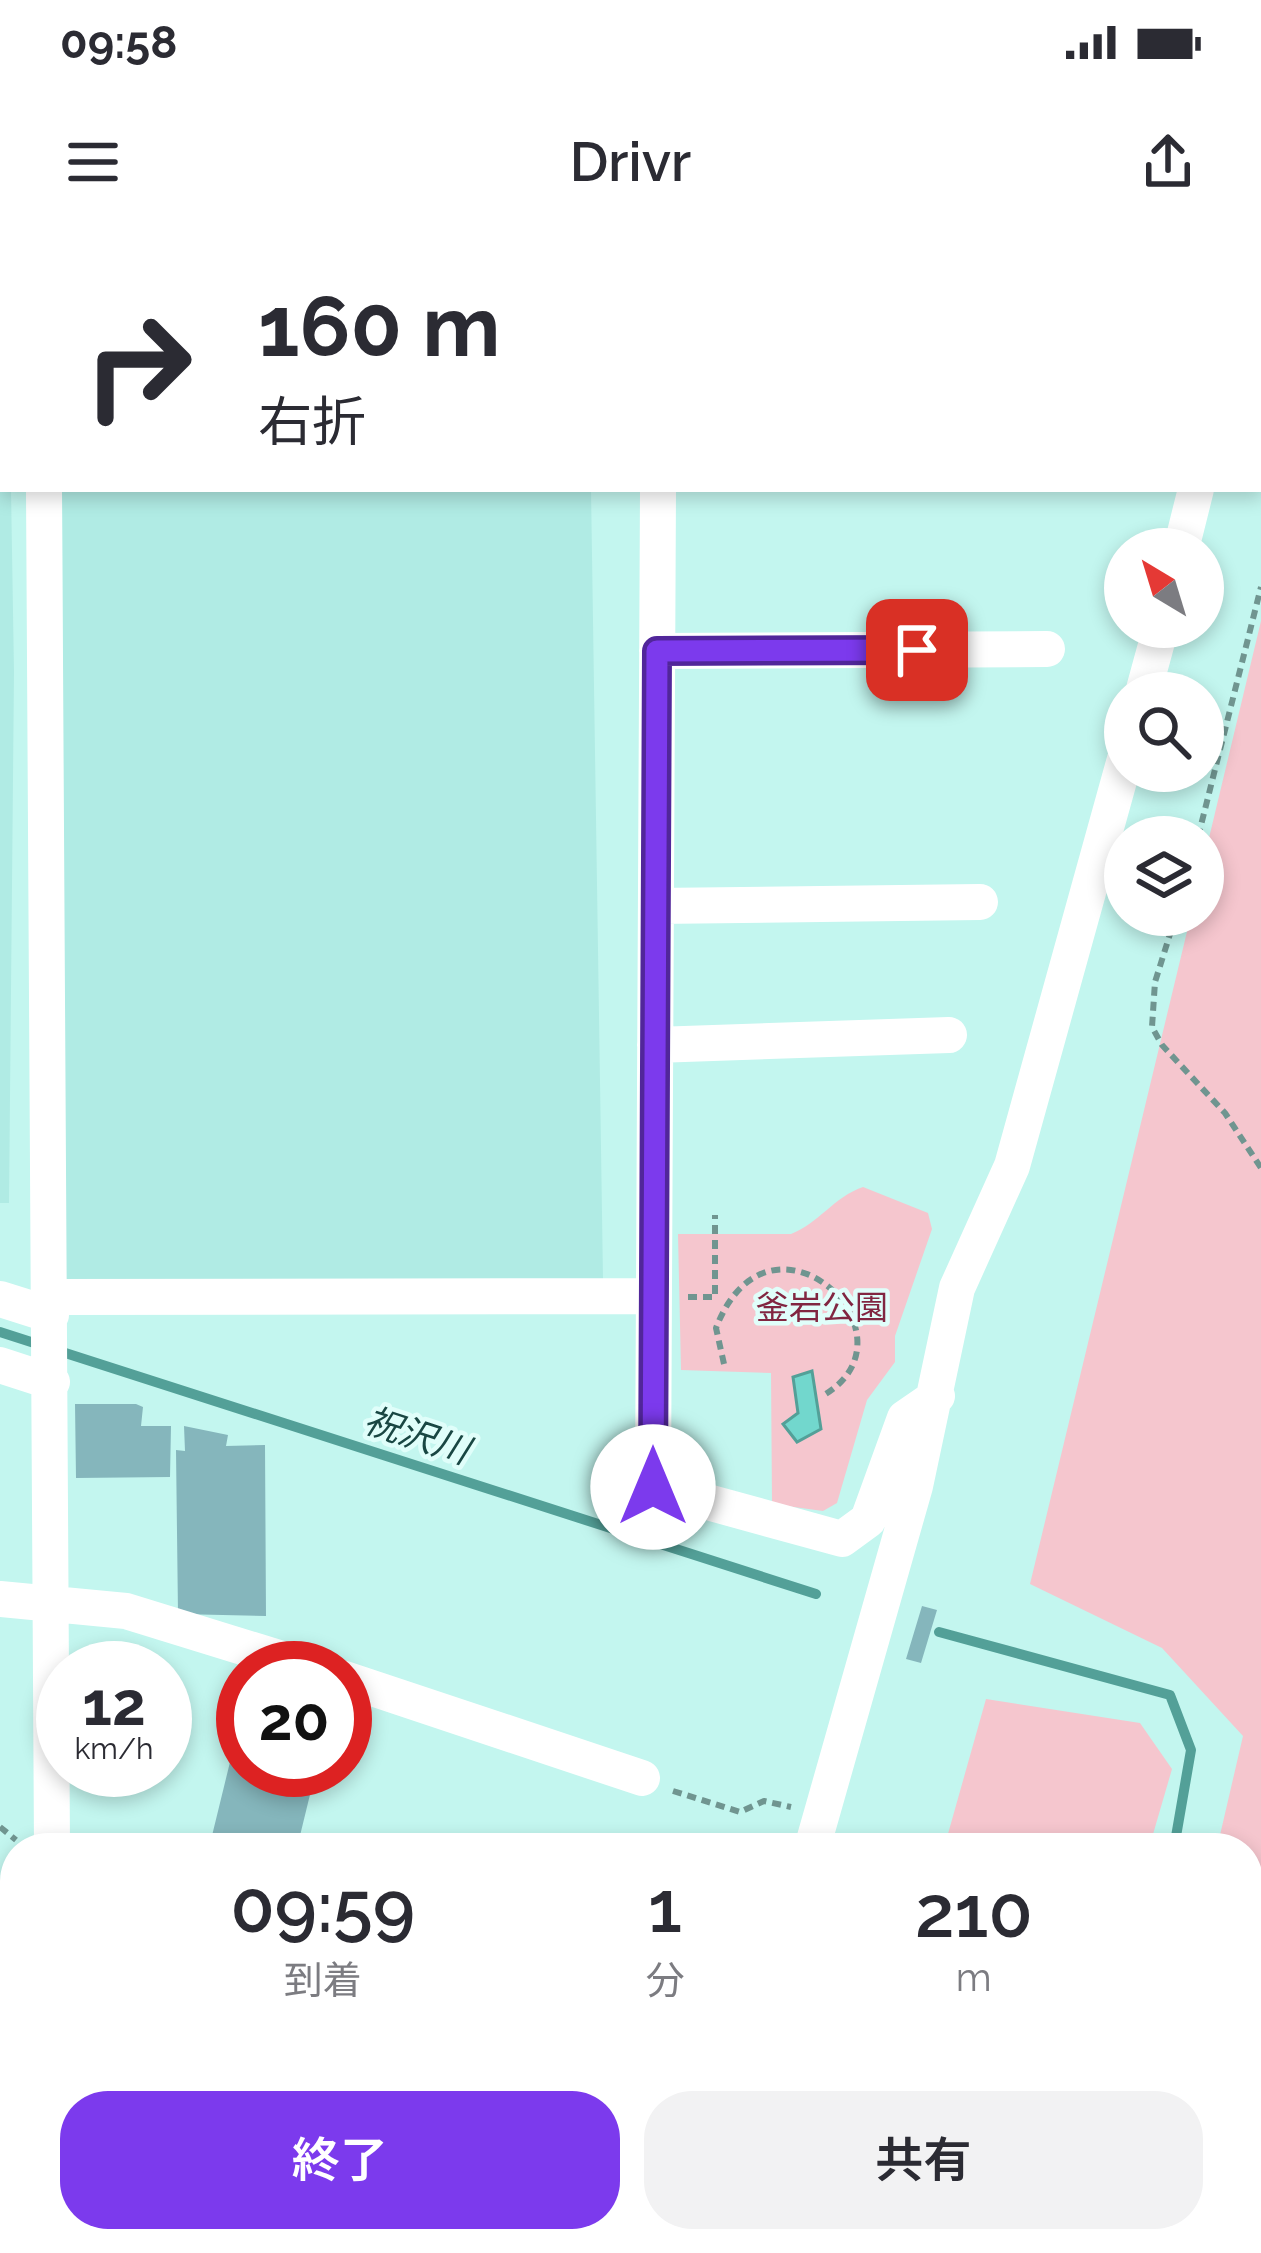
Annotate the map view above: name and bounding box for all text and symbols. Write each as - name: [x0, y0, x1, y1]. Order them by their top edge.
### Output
- text: 09:58: [60, 16, 177, 69]
- icon: menu: [60, 129, 126, 195]
- icon: share: [1135, 129, 1201, 195]
- text: Drivr: [570, 130, 691, 194]
- text: 160 m: [258, 277, 500, 376]
- icon: right: [60, 288, 216, 444]
- text: 右折: [258, 390, 366, 454]
- north arrow: [1104, 528, 1224, 648]
- map controls: [1104, 528, 1224, 936]
- pin: [866, 599, 968, 701]
- icon: arrive: [884, 617, 950, 683]
- button: search: [1104, 672, 1224, 792]
- button: layers: [1104, 816, 1224, 936]
- park label: 釜岩公園: [756, 1288, 888, 1327]
- water label: 祝沢川: [359, 1398, 479, 1473]
- position arrow: [590, 1424, 716, 1550]
- speed limit sign: 20: [216, 1641, 372, 1797]
- text: 12: [82, 1669, 146, 1739]
- text: km/h: [74, 1731, 154, 1766]
- text: 09:59: [230, 1864, 415, 1949]
- text: 1: [648, 1864, 682, 1949]
- text: 210: [915, 1869, 1033, 1954]
- text: m: [956, 1954, 992, 2000]
- text: 到着: [284, 1957, 362, 2003]
- text: 分: [646, 1957, 685, 2003]
- button: 終了: [60, 2091, 620, 2229]
- button: 共有: [644, 2091, 1203, 2229]

